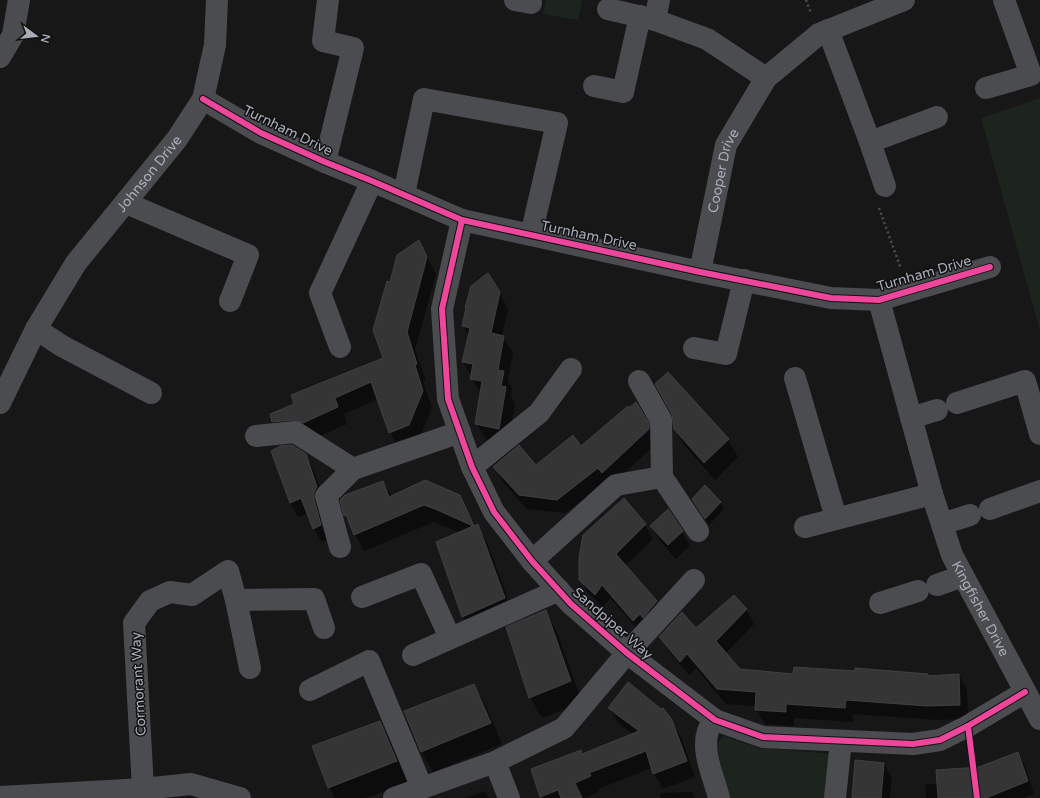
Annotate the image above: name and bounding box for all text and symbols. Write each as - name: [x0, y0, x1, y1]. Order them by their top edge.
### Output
- north arrow: [16, 16, 56, 56]
- text: N: [38, 33, 53, 44]
- street label: Turnham Drive: [240, 101, 335, 159]
- street label: Cooper Drive: [704, 126, 743, 214]
- street label: Johnson Drive: [113, 132, 186, 216]
- street label: Turnham Drive: [539, 217, 638, 254]
- street label: Turnham Drive: [875, 252, 973, 295]
- street label: Kingfisher Drive: [948, 558, 1013, 659]
- street label: Sandpiper Way: [569, 584, 657, 663]
- street label: Cormorant Way: [127, 631, 150, 736]

